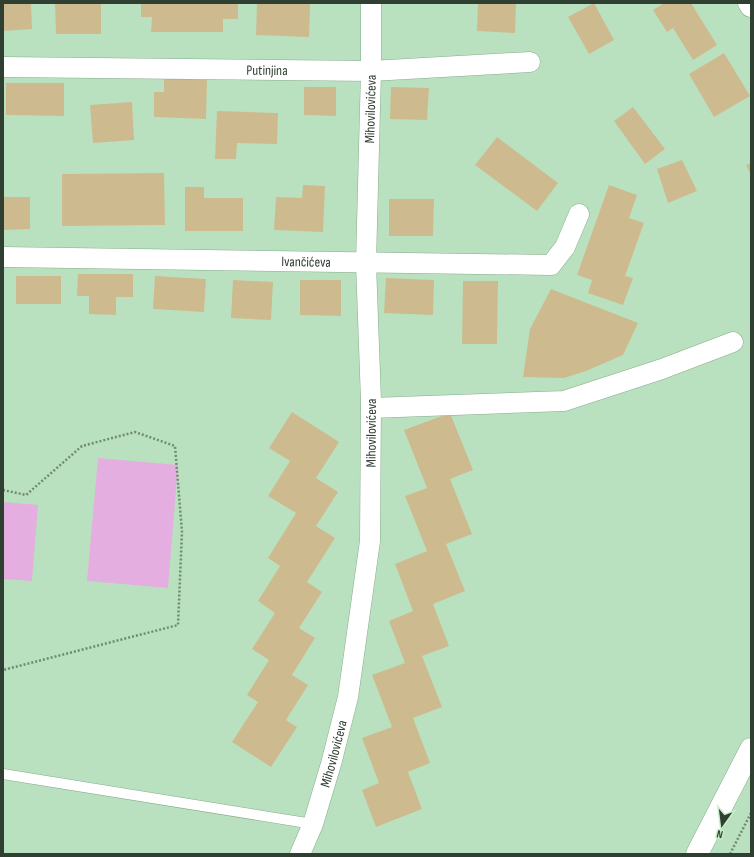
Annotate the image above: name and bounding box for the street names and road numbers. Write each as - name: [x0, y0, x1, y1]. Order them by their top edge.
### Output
- street label: Putinjina: [246, 61, 288, 79]
- street label: Mihovilovićeva: [361, 75, 379, 144]
- street label: Ivančićeva: [281, 253, 331, 270]
- street label: Mihovilovićeva: [362, 399, 380, 467]
- street label: Mihovilovićeva: [316, 718, 350, 789]

